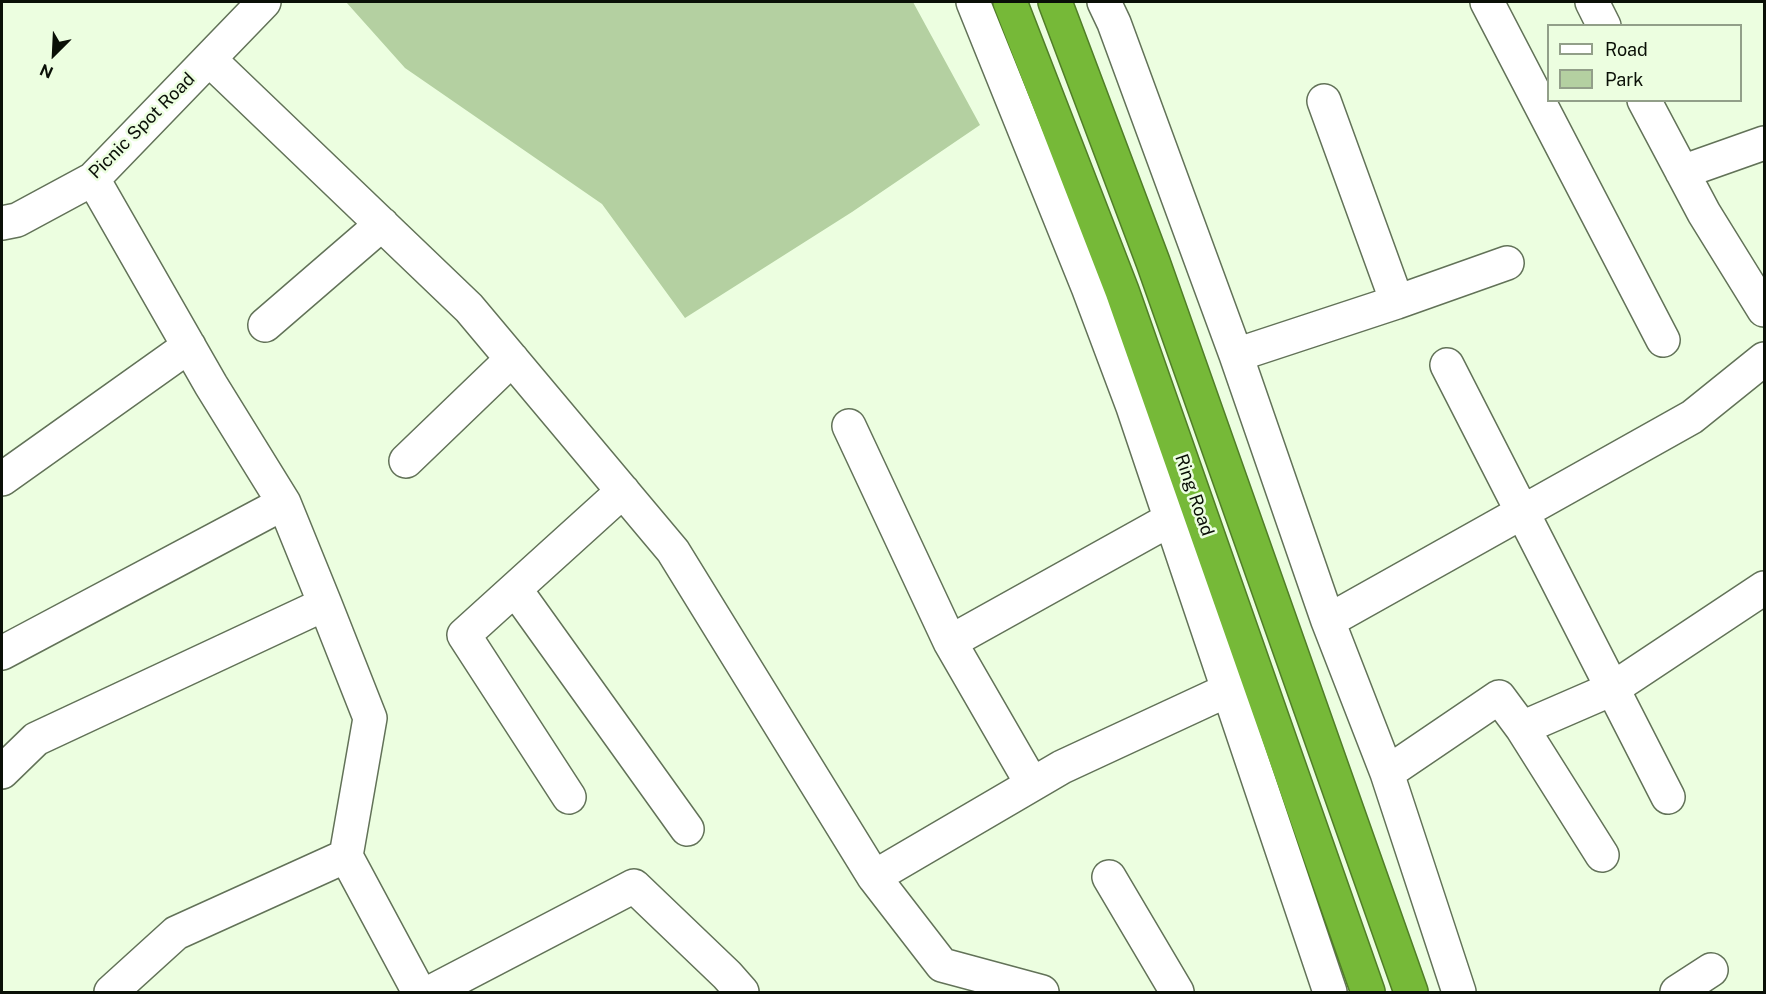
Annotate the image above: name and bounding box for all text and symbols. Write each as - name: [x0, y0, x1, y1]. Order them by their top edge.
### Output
- north arrow: [24, 24, 84, 84]
- legend: [1547, 24, 1742, 102]
- text: Road: [1605, 39, 1648, 60]
- text: N: [37, 60, 56, 82]
- street label: Picnic Spot Road: [84, 68, 200, 184]
- text: Park: [1605, 69, 1643, 90]
- street label: Ring Road: [1170, 451, 1218, 539]

